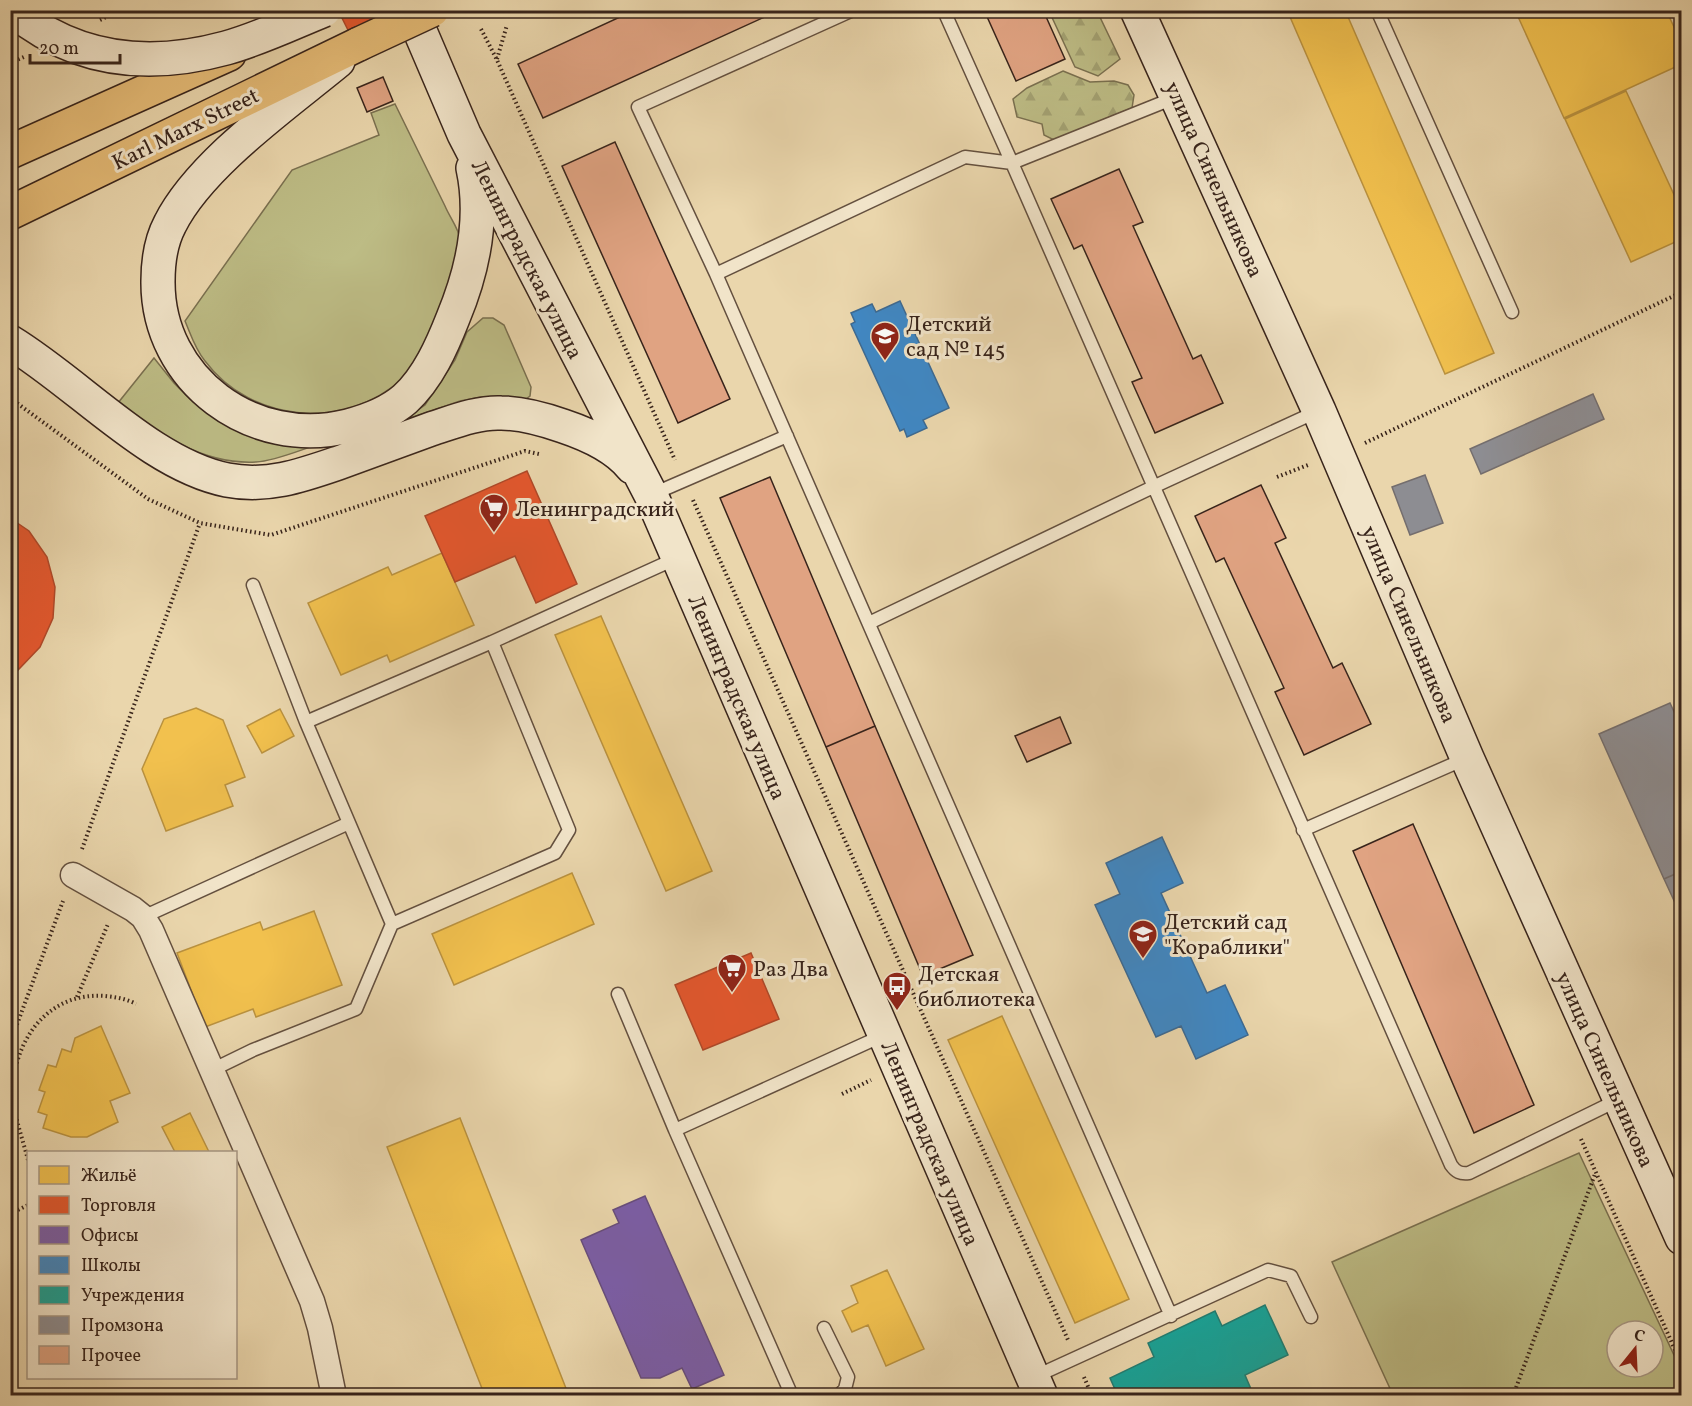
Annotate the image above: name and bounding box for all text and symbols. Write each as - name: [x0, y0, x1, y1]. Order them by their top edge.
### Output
- scale bar: [30, 27, 120, 65]
- text: 20 m: [39, 37, 79, 62]
- street label: улица Синельникова: [1155, 77, 1270, 283]
- street label: Karl Marx Street: [107, 81, 265, 179]
- street label: Ленинградская улица: [462, 155, 590, 365]
- place label: Детский сад № 145: [906, 310, 1005, 366]
- school or university icon: Детский сад № 145: [869, 320, 901, 362]
- supermarket icon: Ленинградский: [478, 492, 510, 534]
- place label: Ленинградский: [515, 495, 674, 526]
- street label: улица Синельникова: [1352, 521, 1463, 729]
- street label: Ленинградская улица: [678, 591, 793, 805]
- place label: Детский сад "Кораблики": [1164, 908, 1290, 964]
- school or university icon: Детский сад "Кораблики": [1127, 918, 1159, 960]
- supermarket icon: Раз Два: [716, 952, 748, 994]
- place label: Раз Два: [753, 955, 829, 986]
- place label: Детская библиотека: [918, 960, 1036, 1016]
- street label: улица Синельникова: [1546, 967, 1661, 1173]
- bus stop icon: Детская библиотека: [881, 970, 913, 1012]
- street label: Ленинградская улица: [871, 1037, 986, 1251]
- legend: [27, 1151, 237, 1379]
- text: Жильё: [81, 1164, 137, 1189]
- text: Торговля: [81, 1194, 156, 1219]
- text: Офисы: [81, 1224, 139, 1249]
- text: Школы: [81, 1254, 141, 1279]
- text: Учреждения: [81, 1284, 184, 1309]
- text: Промзона: [81, 1314, 164, 1339]
- north arrow: [1605, 1319, 1665, 1379]
- text: С: [1631, 1325, 1647, 1349]
- text: Прочее: [81, 1344, 141, 1369]

